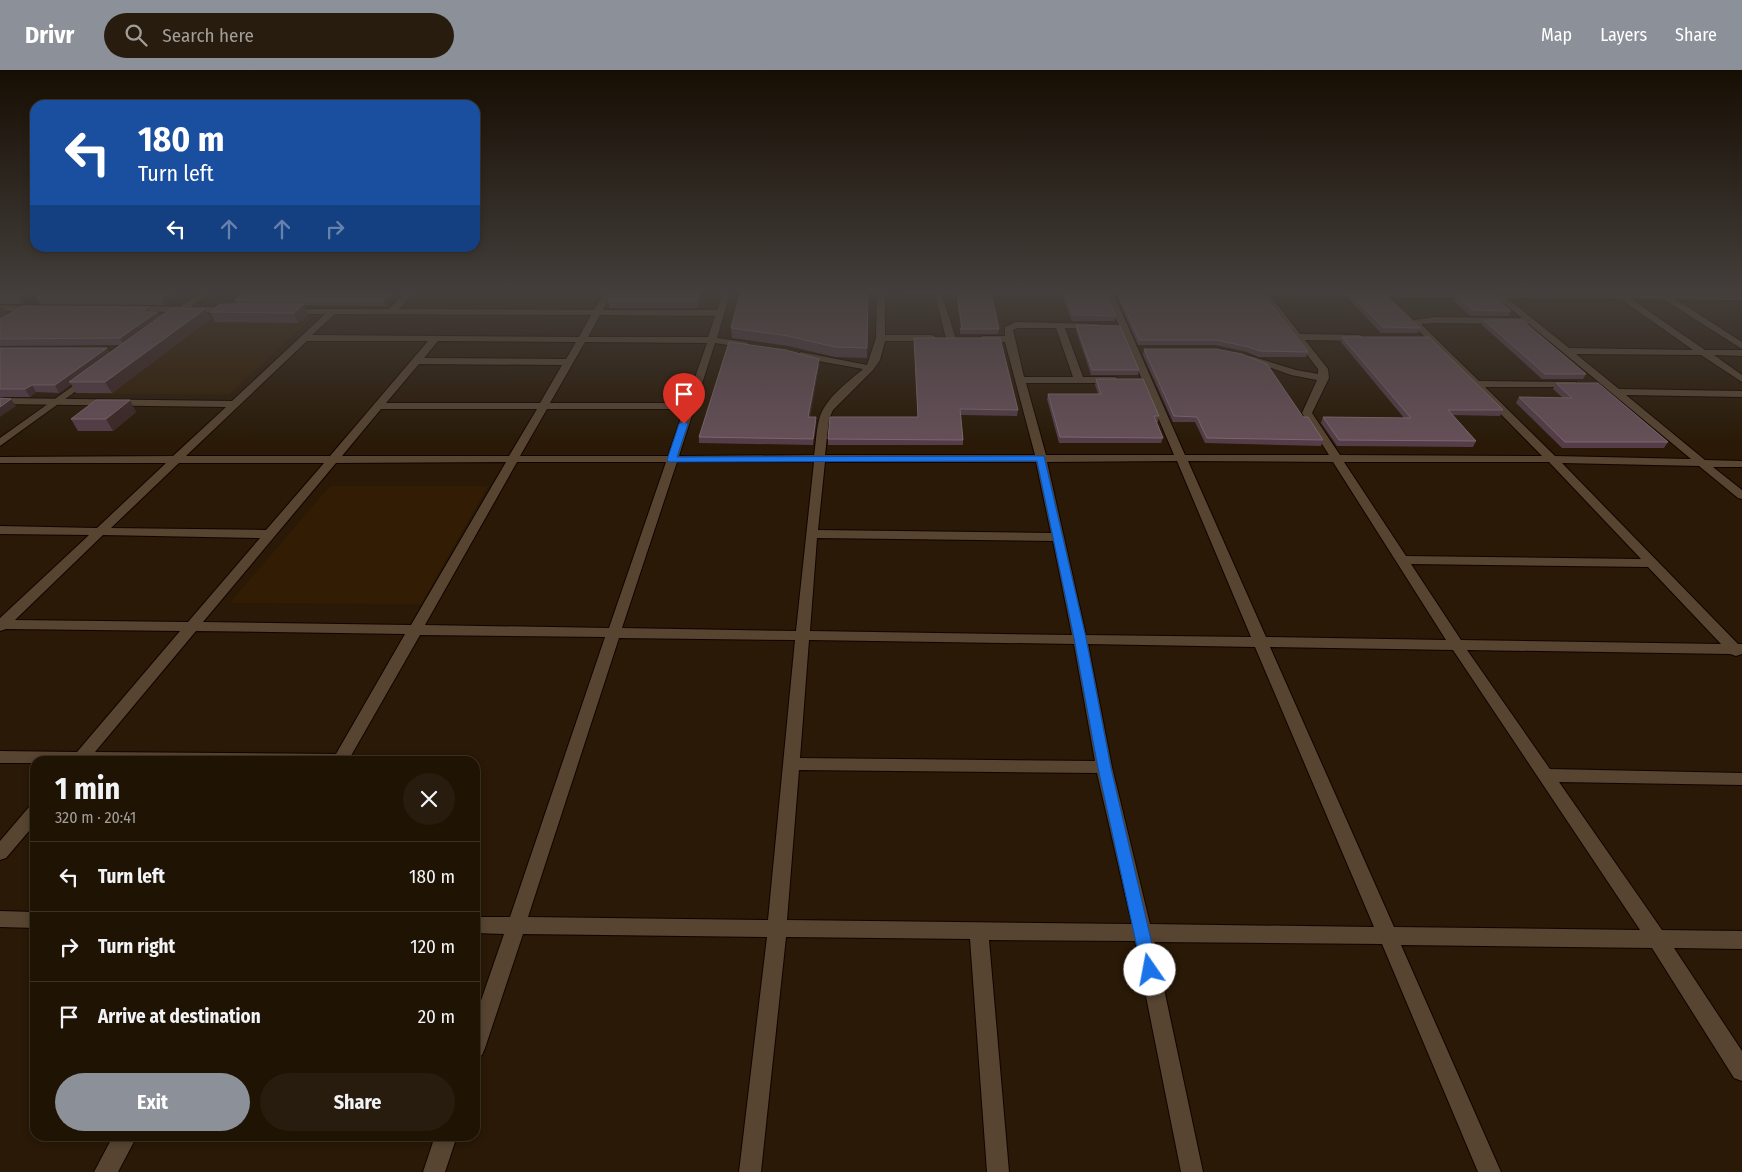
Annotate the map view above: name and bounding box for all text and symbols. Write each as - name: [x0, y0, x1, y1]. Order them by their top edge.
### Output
- search box: [104, 13, 454, 58]
- text: Drivr: [25, 21, 74, 49]
- icon: search: [122, 21, 150, 49]
- text: Search here: [162, 24, 254, 47]
- text: Map: [1541, 24, 1572, 46]
- text: Layers: [1600, 24, 1647, 46]
- text: Share: [1675, 24, 1717, 46]
- text: 180 m: [138, 118, 224, 160]
- icon: left: [55, 120, 120, 185]
- text: Turn left: [138, 160, 214, 187]
- icon: left: [162, 215, 190, 243]
- icon: ahead: [215, 215, 243, 243]
- icon: ahead: [268, 215, 296, 243]
- icon: right: [321, 215, 349, 243]
- pin: [663, 373, 705, 424]
- icon: arrive: [670, 380, 698, 408]
- text: 1 min: [55, 771, 120, 807]
- button: close: [403, 773, 455, 825]
- text: 320 m · 20:41: [55, 808, 136, 827]
- icon: left: [55, 863, 83, 891]
- text: Turn left: [98, 865, 165, 888]
- text: 180 m: [409, 865, 455, 888]
- icon: right: [55, 933, 83, 961]
- text: Turn right: [98, 935, 175, 958]
- text: 120 m: [410, 935, 455, 958]
- position arrow: [1123, 943, 1175, 995]
- icon: arrive: [55, 1003, 83, 1031]
- text: Arrive at destination: [98, 1005, 261, 1028]
- text: 20 m: [418, 1005, 455, 1028]
- button: Exit: [55, 1073, 250, 1131]
- button: Share: [260, 1073, 455, 1131]

